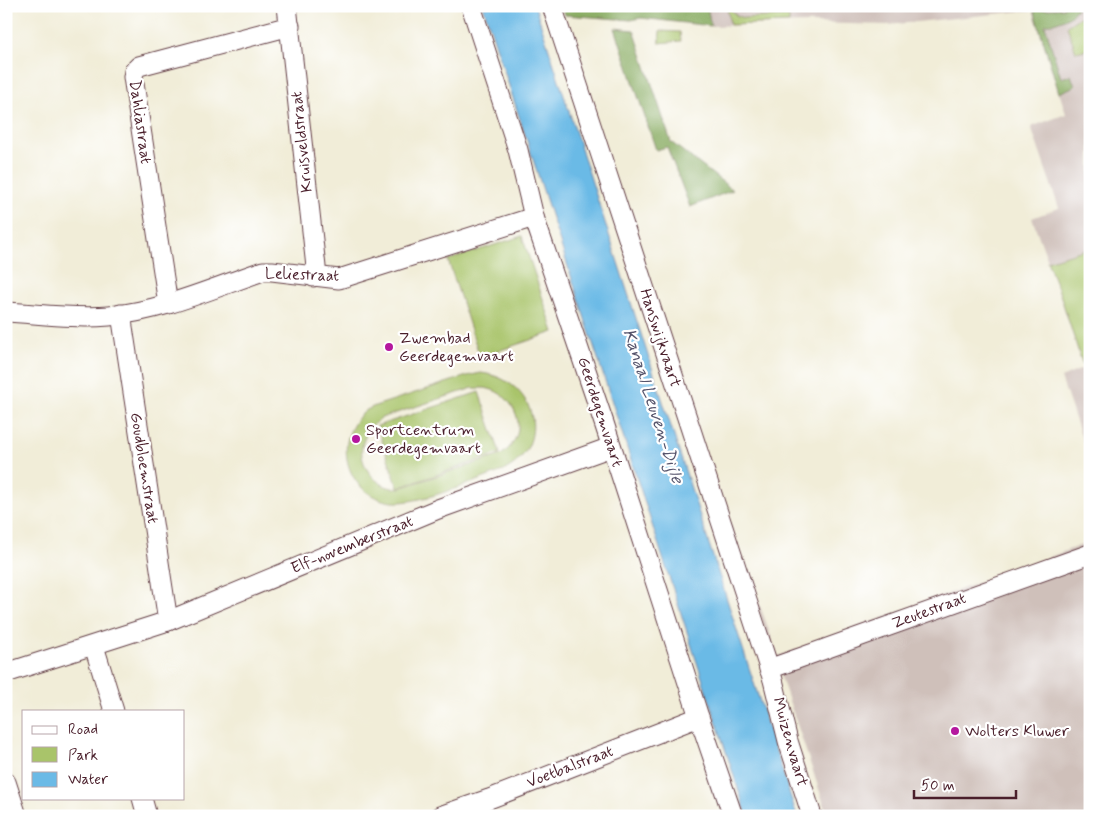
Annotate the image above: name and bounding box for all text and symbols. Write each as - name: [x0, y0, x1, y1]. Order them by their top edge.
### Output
- street label: Dahliastraat: [124, 79, 156, 165]
- street label: Kruisveldstraat: [286, 90, 318, 194]
- street label: Leliestraat: [265, 263, 339, 287]
- street label: Hanswijkvaart: [634, 286, 686, 390]
- water label: Kanaal Leuven-Dijle: [617, 326, 690, 487]
- place label: Zwembad Geerdegemvaart: [399, 328, 514, 367]
- marker: Zwembad Geerdegemvaart: [383, 341, 395, 353]
- street label: Geerdegemvaart: [572, 354, 628, 470]
- street label: Goudbloemstraat: [125, 411, 163, 525]
- place label: Sportcentrum Geerdegemvaart: [366, 420, 481, 459]
- marker: Sportcentrum Geerdegemvaart: [350, 433, 362, 445]
- street label: Elf-novemberstraat: [288, 511, 416, 579]
- street label: Zeutestraat: [889, 588, 969, 634]
- street label: Muizenvaart: [767, 695, 813, 789]
- legend: [22, 710, 185, 800]
- text: Road: [68, 720, 98, 740]
- place label: Wolters Kluwer: [965, 721, 1070, 742]
- marker: Wolters Kluwer: [949, 725, 961, 737]
- street label: Voetbalstraat: [524, 741, 616, 793]
- text: Park: [68, 746, 98, 766]
- scale bar: [914, 767, 1016, 799]
- text: Water: [68, 770, 108, 790]
- text: 50 m: [921, 776, 955, 796]

